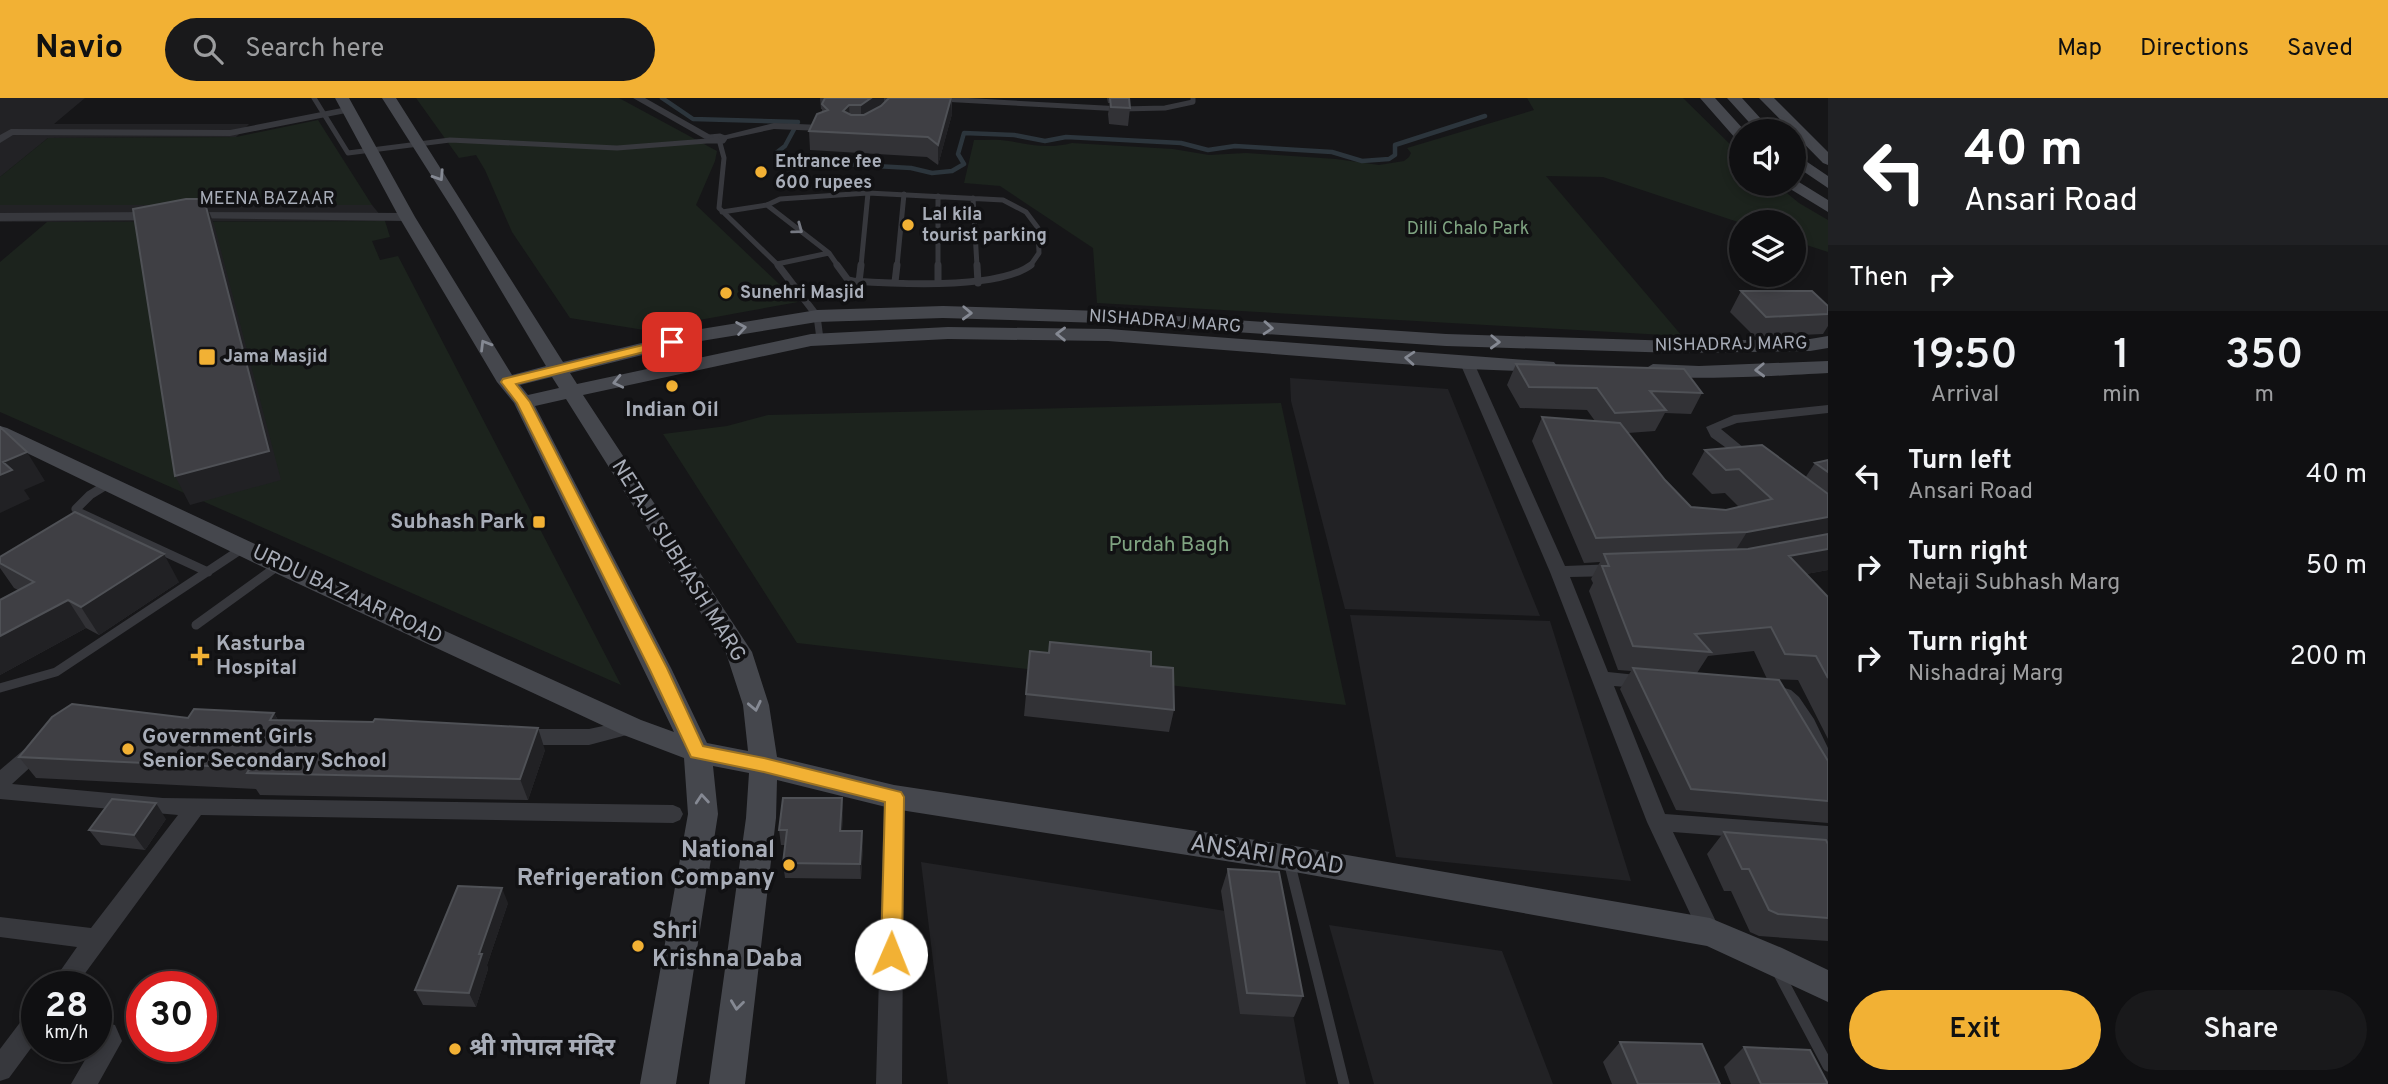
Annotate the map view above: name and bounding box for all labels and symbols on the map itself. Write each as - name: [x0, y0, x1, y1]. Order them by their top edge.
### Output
- place label: Entrance fee 600 rupees: [775, 151, 882, 195]
- marker: Entrance fee 600 rupees: [753, 164, 769, 180]
- one-way arrow: [430, 168, 443, 181]
- street label: MEENA BAZAAR: [199, 188, 335, 211]
- place label: Lal kila tourist parking: [922, 204, 1047, 248]
- marker: Lal kila tourist parking: [900, 217, 916, 233]
- park label: Dilli Chalo Park: [1407, 218, 1529, 241]
- one-way arrow: [790, 221, 802, 234]
- place label: Sunehri Masjid: [740, 282, 864, 305]
- marker: Sunehri Masjid: [718, 285, 734, 301]
- one-way arrow: [962, 305, 973, 320]
- street label: NISHADRAJ MARG: [1088, 305, 1242, 339]
- pin: [642, 312, 702, 372]
- one-way arrow: [735, 321, 747, 336]
- one-way arrow: [1263, 321, 1274, 336]
- one-way arrow: [1055, 326, 1066, 342]
- street label: NISHADRAJ MARG: [1654, 332, 1808, 358]
- one-way arrow: [1490, 334, 1501, 349]
- one-way arrow: [481, 340, 494, 353]
- place label: Jama Masjid: [223, 346, 328, 369]
- marker: Jama Masjid: [197, 347, 217, 367]
- one-way arrow: [1404, 351, 1415, 366]
- one-way arrow: [1754, 362, 1765, 377]
- one-way arrow: [612, 374, 624, 388]
- marker: Indian Oil: [664, 378, 680, 394]
- place label: Indian Oil: [625, 397, 719, 424]
- street label: NETAJI SUBHASH MARG: [605, 455, 751, 667]
- place label: Subhash Park: [390, 509, 525, 536]
- marker: Subhash Park: [531, 514, 547, 530]
- park label: Purdah Bagh: [1108, 532, 1230, 559]
- street label: URDU BAZAAR ROAD: [248, 539, 446, 651]
- place label: Kasturba Hospital: [216, 631, 306, 682]
- marker: Kasturba Hospital: [190, 646, 210, 666]
- one-way arrow: [747, 700, 762, 712]
- place label: Government Girls Senior Secondary School: [142, 724, 387, 775]
- marker: Government Girls Senior Secondary School: [120, 741, 136, 757]
- one-way arrow: [694, 793, 709, 805]
- street label: ANSARI ROAD: [1188, 829, 1346, 883]
- place label: National Refrigeration Company: [517, 836, 775, 894]
- marker: National Refrigeration Company: [781, 857, 797, 873]
- place label: Shri Krishna Daba: [652, 917, 803, 975]
- position arrow: [854, 917, 928, 991]
- marker: Shri Krishna Daba: [630, 938, 646, 954]
- speed limit sign: 30: [126, 971, 217, 1062]
- one-way arrow: [730, 999, 745, 1010]
- place label: श्री गोपाल मंदिर: [469, 1033, 616, 1064]
- marker: श्री गोपाल मंदिर: [447, 1041, 463, 1057]

